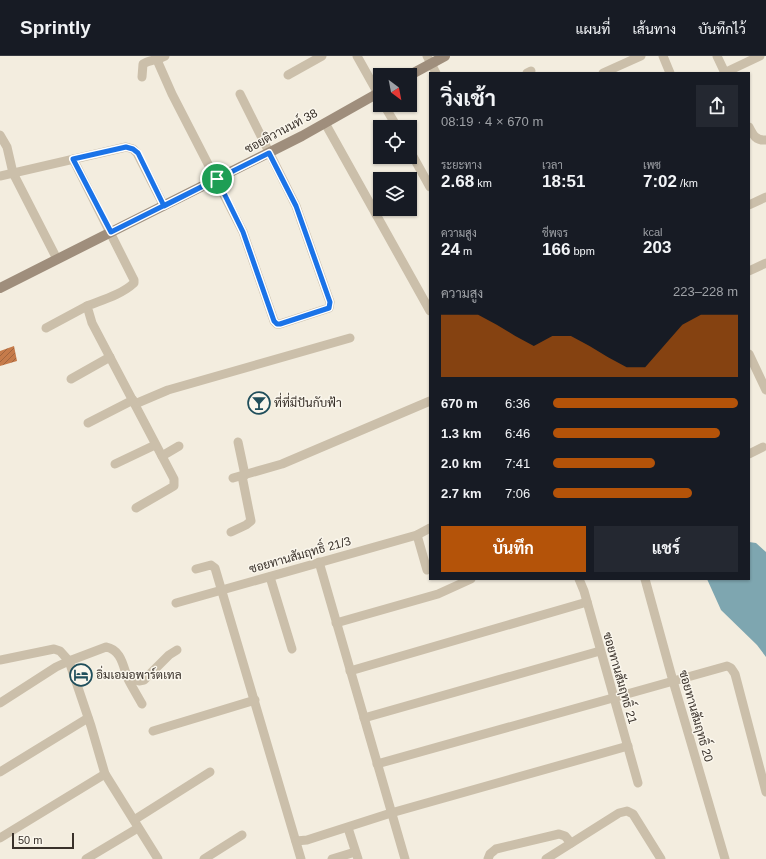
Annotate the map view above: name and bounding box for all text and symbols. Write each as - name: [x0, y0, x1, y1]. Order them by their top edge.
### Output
- text: Sprintly: [20, 17, 91, 38]
- text: แผนที่: [575, 21, 610, 37]
- text: เส้นทาง: [632, 21, 676, 37]
- text: บันทึกไว้: [698, 21, 746, 37]
- north arrow: [373, 68, 417, 112]
- map controls: [373, 68, 417, 216]
- button: share: [696, 85, 738, 127]
- text: วิ่งเช้า: [441, 86, 496, 111]
- street label: ซอยติวานนท์ 38: [242, 105, 320, 156]
- text: 08:19 · 4 × 670 m: [441, 114, 543, 129]
- button: locate: [373, 120, 417, 164]
- text: ระยะทาง: [441, 159, 482, 171]
- text: เวลา: [542, 159, 563, 171]
- text: เพซ: [643, 159, 661, 171]
- pin: [200, 162, 234, 196]
- icon: arrive: [206, 168, 228, 190]
- button: layers: [373, 172, 417, 216]
- text: 2.68: [441, 172, 474, 191]
- text: 18:51: [542, 172, 585, 191]
- text: 7:02: [643, 172, 677, 191]
- text: km: [474, 177, 492, 189]
- text: /km: [677, 177, 698, 189]
- text: kcal: [643, 226, 663, 238]
- text: ความสูง: [441, 227, 477, 239]
- text: ชีพจร: [542, 227, 568, 239]
- text: 203: [643, 238, 671, 257]
- text: 24: [441, 240, 460, 259]
- text: 166: [542, 240, 570, 259]
- text: m: [460, 245, 472, 257]
- text: bpm: [570, 245, 595, 257]
- text: 223–228 m: [673, 284, 738, 299]
- text: ความสูง: [441, 286, 483, 301]
- bar icon: ที่ที่มีปันกับฟ้า: [246, 390, 272, 416]
- place label: ที่ที่มีปันกับฟ้า: [274, 392, 342, 410]
- text: 670 m: [441, 396, 478, 411]
- text: 6:36: [505, 396, 530, 411]
- text: 1.3 km: [441, 426, 481, 441]
- text: 6:46: [505, 426, 530, 441]
- text: 2.0 km: [441, 456, 481, 471]
- text: 7:41: [505, 456, 530, 471]
- text: 2.7 km: [441, 486, 481, 501]
- text: 7:06: [505, 486, 530, 501]
- button: บันทึก: [441, 526, 586, 572]
- button: แชร์: [594, 526, 738, 572]
- street label: ซอยทานสัมฤทธิ์ 21/3: [246, 529, 353, 576]
- street label: ซอยทานสัมฤทธิ์ 21: [600, 629, 644, 726]
- hotel icon: อิ่มเอมอพาร์ตเทล: [68, 662, 94, 688]
- place label: อิ่มเอมอพาร์ตเทล: [96, 665, 182, 682]
- street label: ซอยทานสัมฤทธิ์ 20: [676, 667, 720, 764]
- scale bar: [12, 831, 74, 850]
- text: 50 m: [18, 834, 42, 846]

